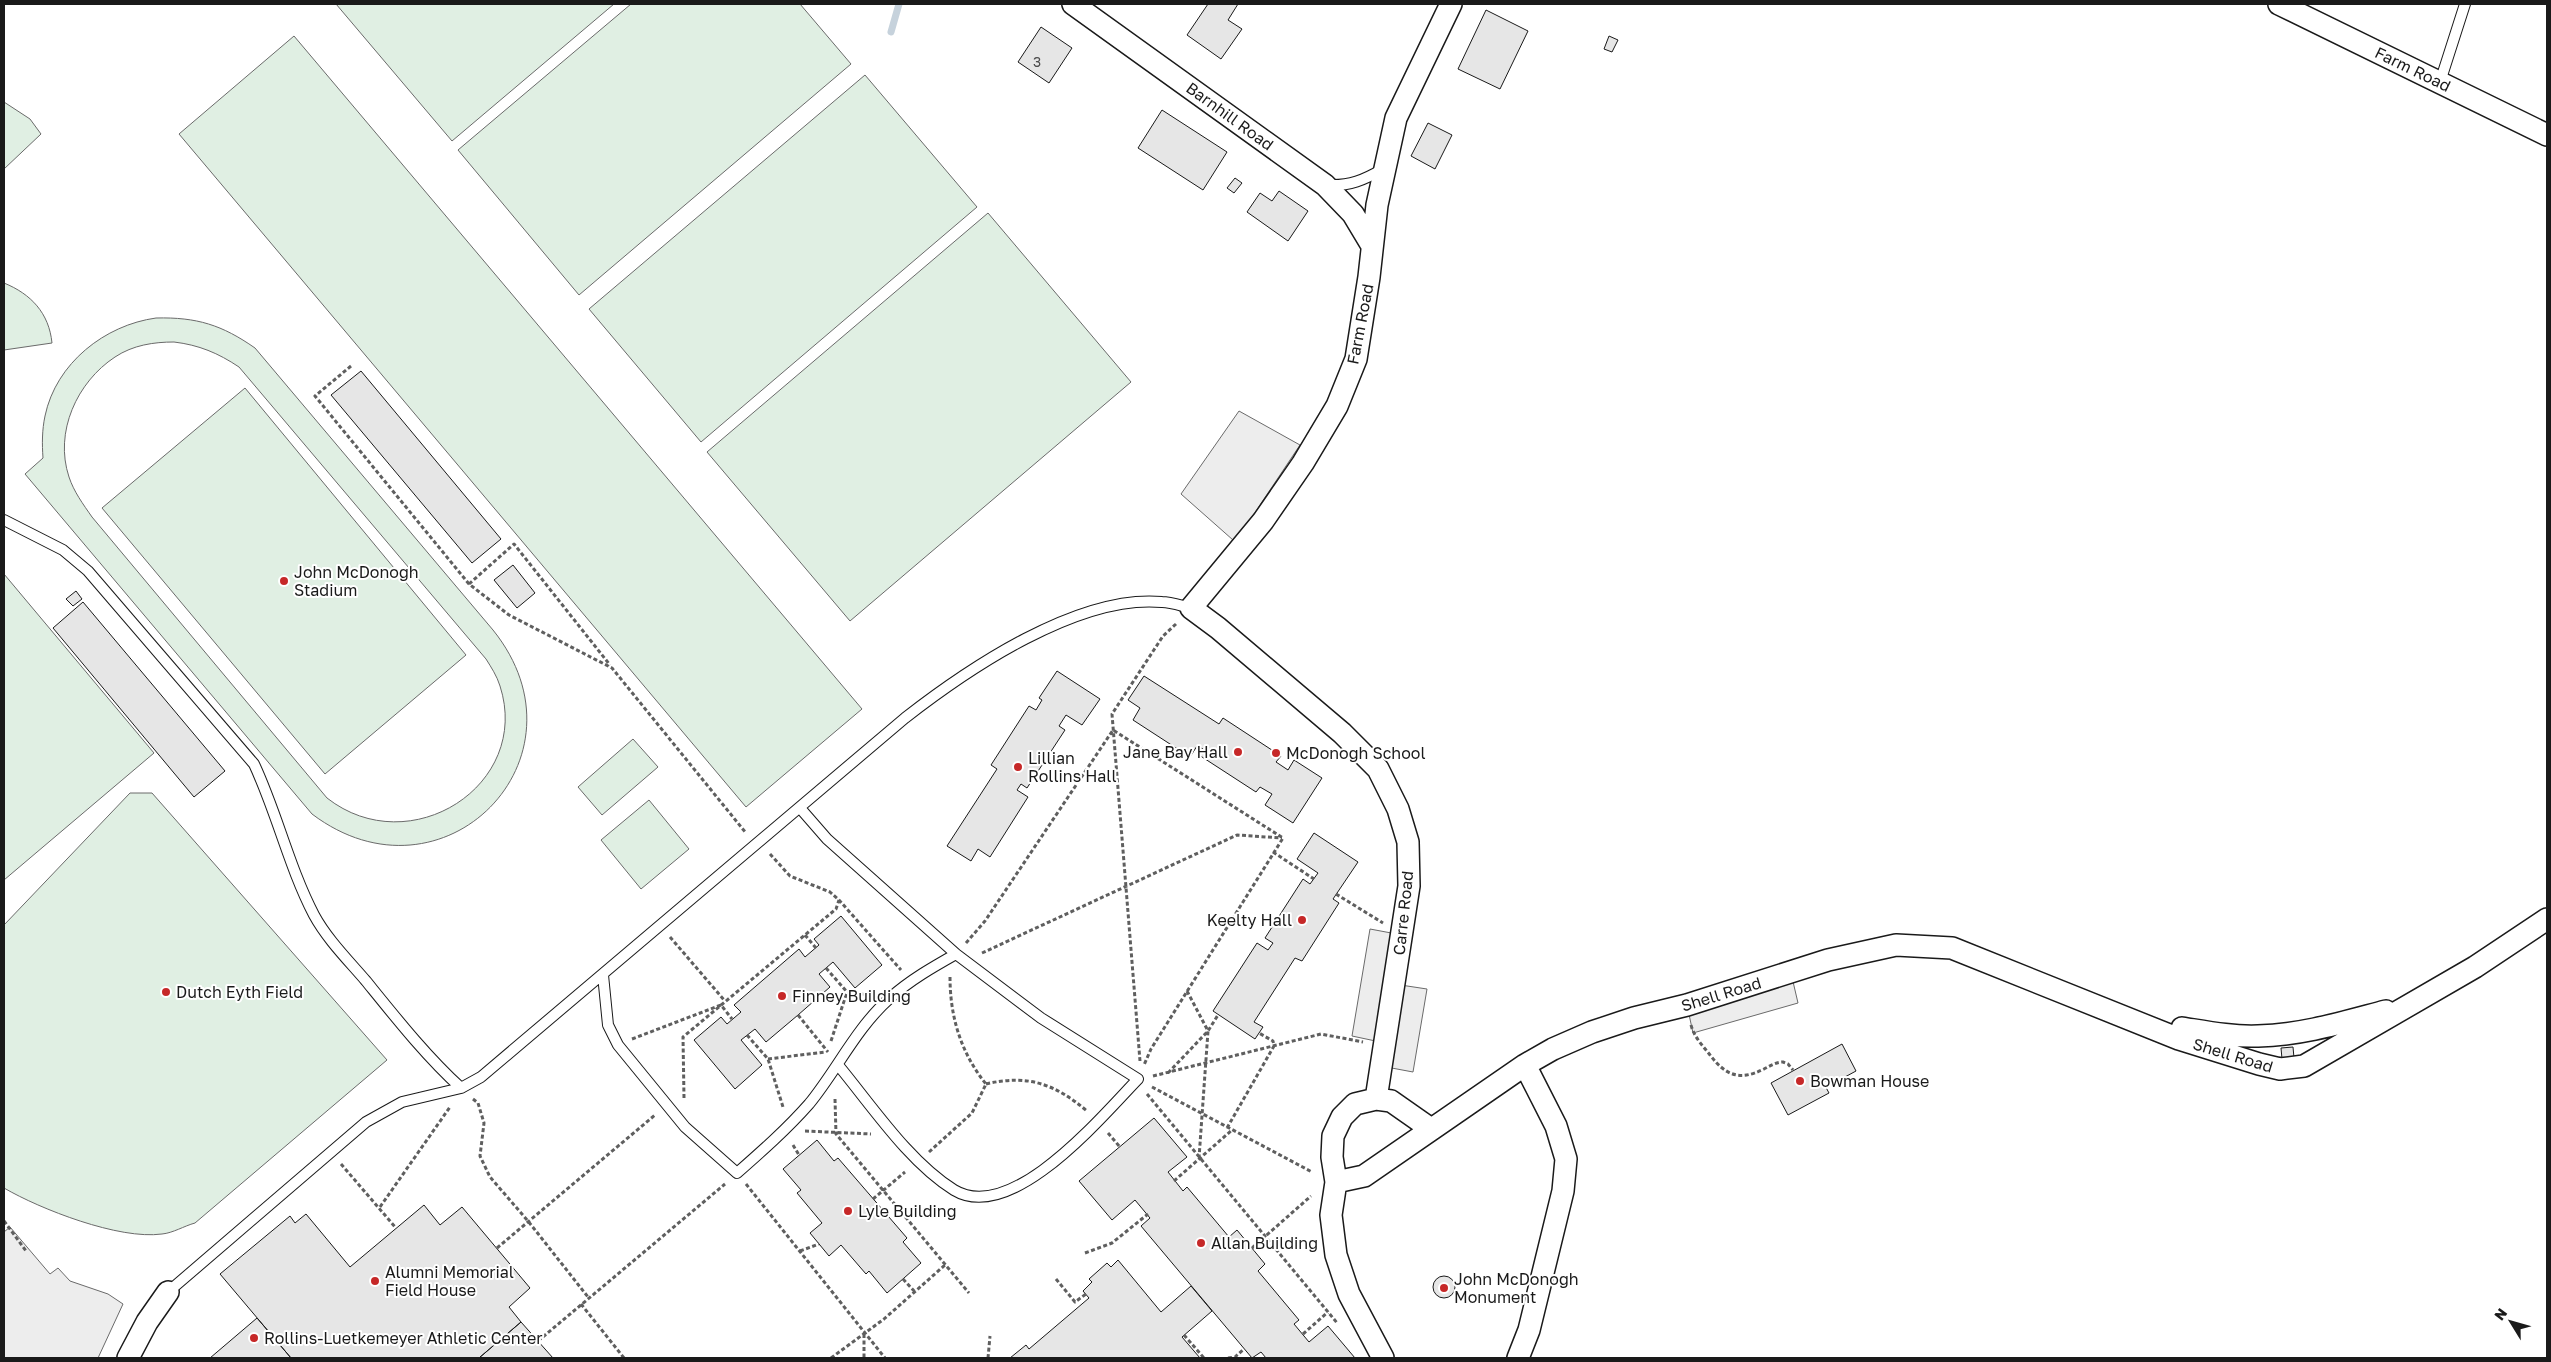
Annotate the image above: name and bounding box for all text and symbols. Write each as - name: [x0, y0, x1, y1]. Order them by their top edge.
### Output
- street label: Farm Road: [2372, 42, 2454, 96]
- house number: 3: [1033, 53, 1041, 70]
- street label: Barnhill Road: [1182, 78, 1278, 154]
- street label: Farm Road: [1342, 282, 1378, 366]
- place label: John McDonogh Stadium: [294, 562, 419, 600]
- marker: John McDonogh Stadium: [278, 575, 290, 587]
- place label: Jane Bay Hall: [1123, 742, 1228, 762]
- place label: McDonogh School: [1286, 743, 1426, 763]
- marker: Jane Bay Hall: [1232, 746, 1244, 758]
- marker: McDonogh School: [1270, 747, 1282, 759]
- place label: Lillian Rollins Hall: [1028, 748, 1117, 786]
- marker: Lillian Rollins Hall: [1012, 761, 1024, 773]
- street label: Carre Road: [1389, 870, 1417, 956]
- place label: Keelty Hall: [1207, 910, 1292, 930]
- marker: Keelty Hall: [1296, 914, 1308, 926]
- street label: Shell Road: [1678, 972, 1764, 1016]
- place label: Dutch Eyth Field: [176, 982, 303, 1002]
- marker: Dutch Eyth Field: [160, 986, 172, 998]
- place label: Finney Building: [792, 986, 911, 1006]
- marker: Finney Building: [776, 990, 788, 1002]
- street label: Shell Road: [2190, 1033, 2276, 1077]
- place label: Bowman House: [1810, 1071, 1929, 1091]
- marker: Bowman House: [1794, 1075, 1806, 1087]
- place label: Lyle Building: [858, 1201, 957, 1221]
- marker: Lyle Building: [842, 1205, 854, 1217]
- place label: Allan Building: [1211, 1233, 1318, 1253]
- marker: Allan Building: [1195, 1237, 1207, 1249]
- place label: Alumni Memorial Field House: [385, 1262, 514, 1300]
- place label: John McDonogh Monument: [1454, 1269, 1579, 1307]
- marker: Alumni Memorial Field House: [369, 1275, 381, 1287]
- marker: John McDonogh Monument: [1438, 1282, 1450, 1294]
- north arrow: [2486, 1297, 2536, 1347]
- text: N: [2490, 1305, 2510, 1323]
- place label: Rollins-Luetkemeyer Athletic Center: [264, 1328, 542, 1348]
- marker: Rollins-Luetkemeyer Athletic Center: [248, 1332, 260, 1344]

